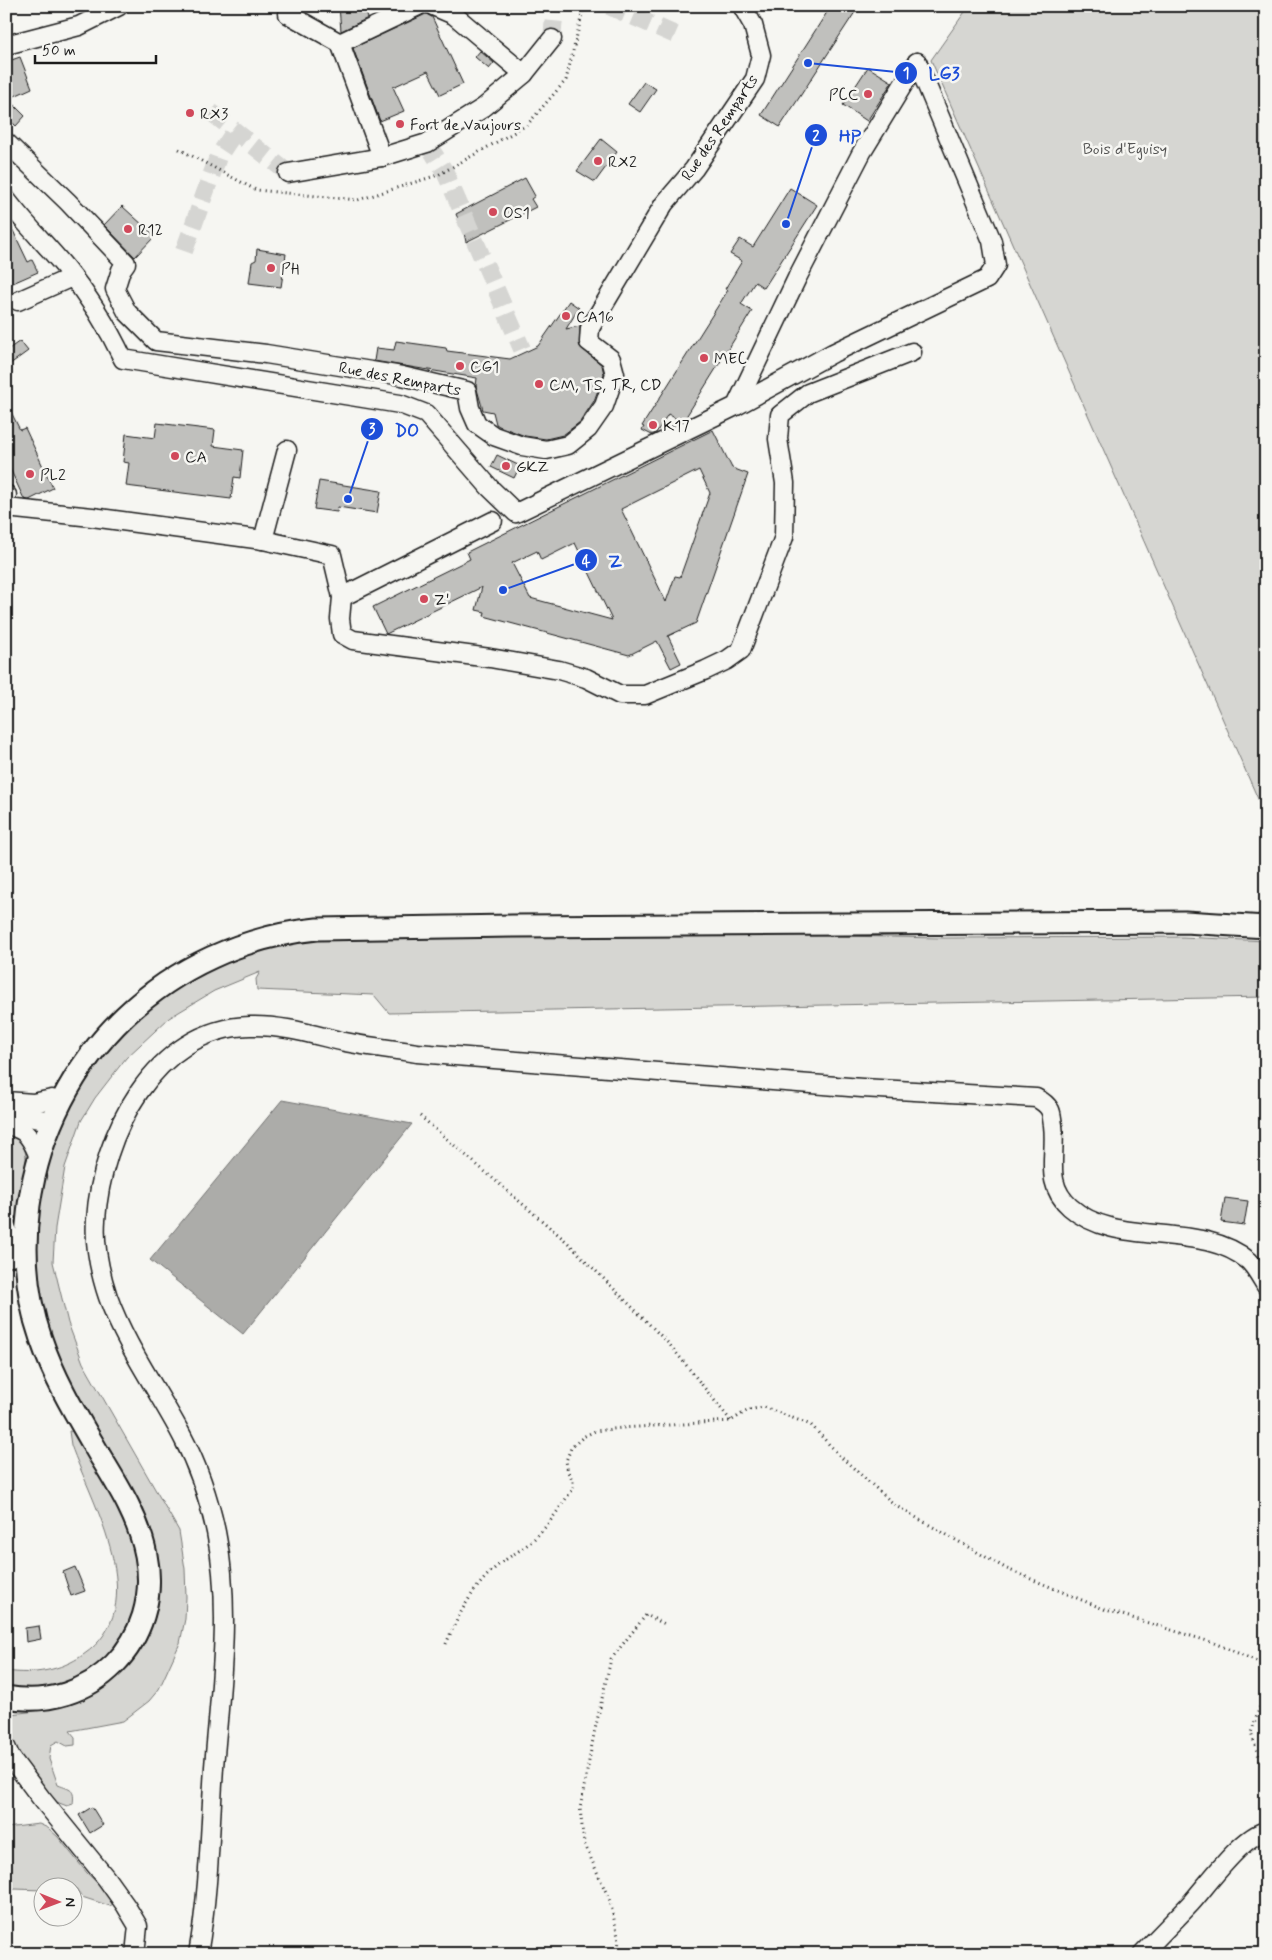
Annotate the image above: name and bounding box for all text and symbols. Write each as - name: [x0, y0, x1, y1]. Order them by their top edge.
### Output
- scale bar: [35, 32, 156, 64]
- text: 50 m: [42, 41, 76, 61]
- callout: LG3: [894, 56, 970, 89]
- text: LG3: [928, 62, 960, 86]
- text: 1: [903, 64, 909, 84]
- street label: Rue des Remparts: [677, 71, 764, 185]
- place label: PCC: [829, 85, 858, 106]
- marker: PCC: [862, 88, 874, 100]
- place label: RX3: [200, 104, 228, 125]
- marker: RX3: [184, 107, 196, 119]
- place label: Fort de Vaujours: [410, 115, 521, 136]
- marker: Fort de Vaujours: [394, 118, 406, 130]
- callout: HP: [804, 119, 871, 152]
- text: HP: [839, 125, 862, 149]
- text: 2: [812, 127, 820, 147]
- park label: Bois d'Eguisy: [1083, 139, 1167, 160]
- place label: RX2: [608, 152, 637, 173]
- marker: RX2: [592, 155, 604, 167]
- place label: OS1: [503, 203, 530, 224]
- marker: OS1: [487, 206, 499, 218]
- place label: R12: [138, 220, 163, 241]
- marker: R12: [122, 223, 134, 235]
- place label: PH: [281, 259, 300, 280]
- marker: PH: [265, 262, 277, 274]
- place label: CA16: [576, 307, 614, 328]
- marker: CA16: [560, 310, 572, 322]
- place label: MEC: [714, 349, 747, 370]
- marker: MEC: [698, 352, 710, 364]
- street label: Rue des Remparts: [337, 357, 463, 402]
- place label: CG1: [470, 357, 499, 378]
- marker: CG1: [454, 360, 466, 372]
- place label: CM, TS, TR, CD: [549, 375, 662, 396]
- marker: CM, TS, TR, CD: [533, 378, 545, 390]
- callout: DO: [359, 413, 429, 446]
- place label: K17: [663, 416, 689, 437]
- text: DO: [395, 419, 419, 443]
- marker: K17: [647, 419, 659, 431]
- text: 3: [369, 420, 376, 440]
- place label: CA: [185, 447, 207, 468]
- marker: CA: [169, 450, 181, 462]
- place label: GKZ: [516, 457, 549, 478]
- marker: GKZ: [500, 460, 512, 472]
- place label: PL2: [40, 465, 66, 486]
- marker: PL2: [24, 468, 36, 480]
- callout: Z: [573, 544, 632, 577]
- text: Z: [608, 550, 622, 574]
- text: 4: [582, 552, 591, 572]
- place label: Z': [434, 590, 450, 611]
- marker: Z': [418, 593, 430, 605]
- north arrow: [32, 1878, 82, 1928]
- text: N: [61, 1897, 79, 1907]

